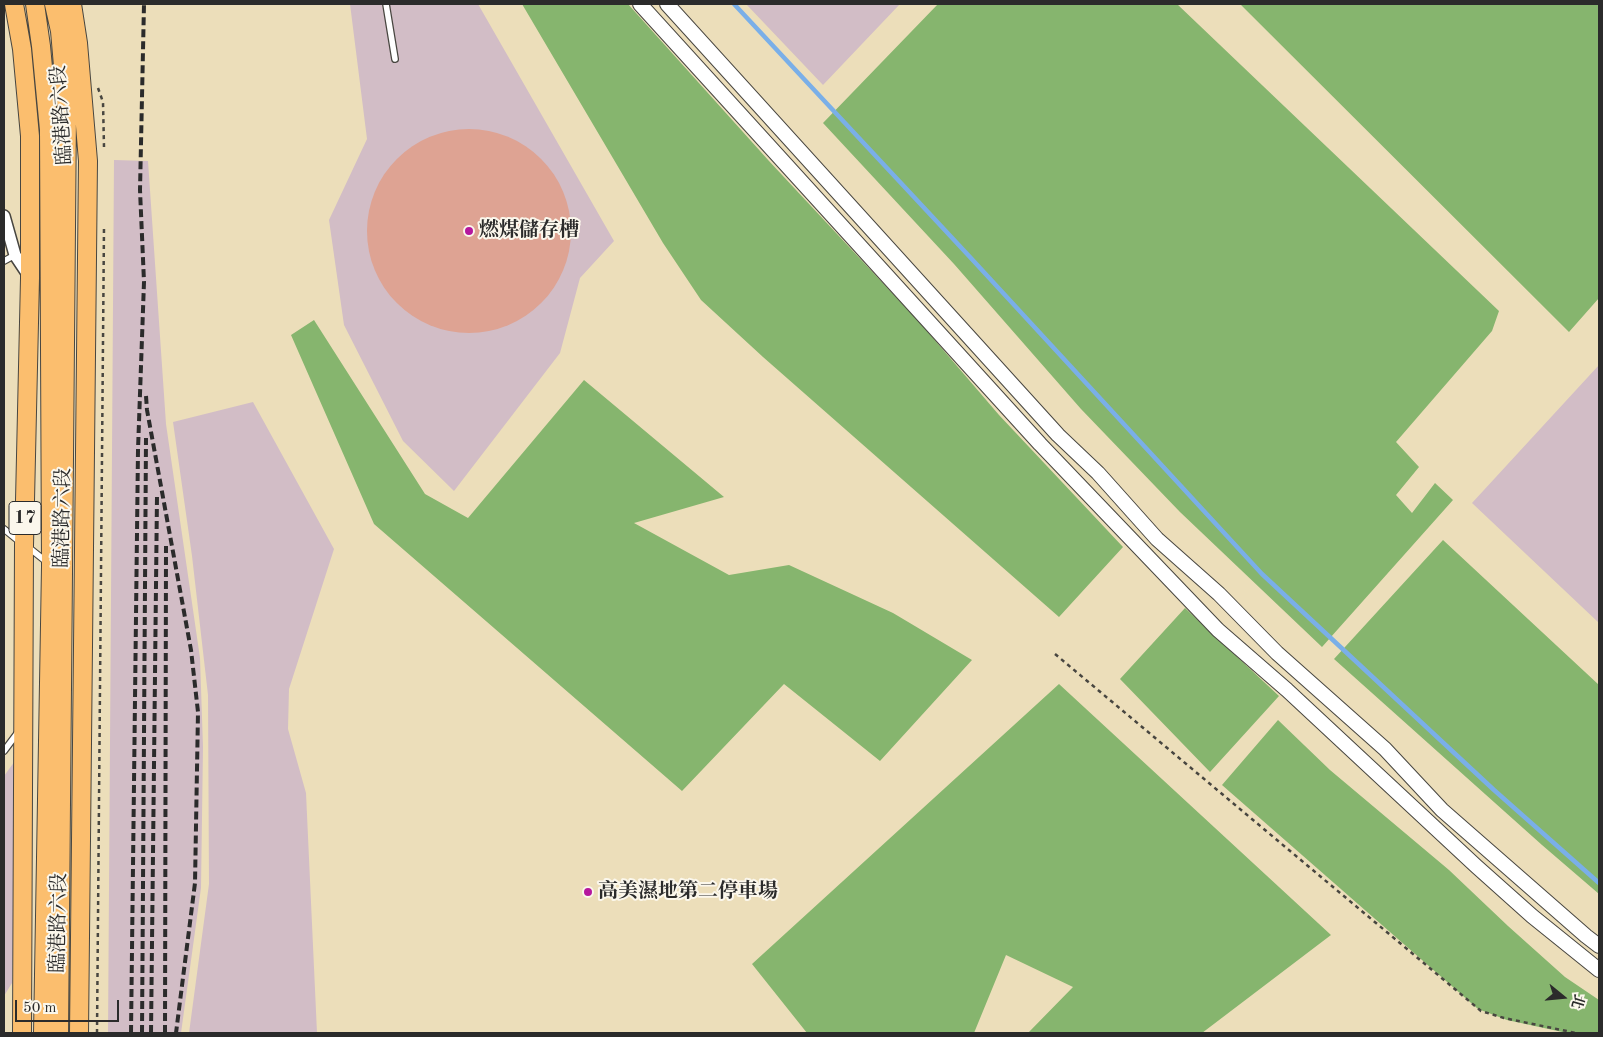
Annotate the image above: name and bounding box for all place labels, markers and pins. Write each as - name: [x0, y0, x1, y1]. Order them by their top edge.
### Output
- place label: 燃煤儲存槽: [479, 219, 579, 243]
- marker: 燃煤儲存槽: [463, 225, 475, 237]
- place label: 高美濕地第二停車場: [598, 880, 778, 904]
- marker: 高美濕地第二停車場: [582, 886, 594, 898]

